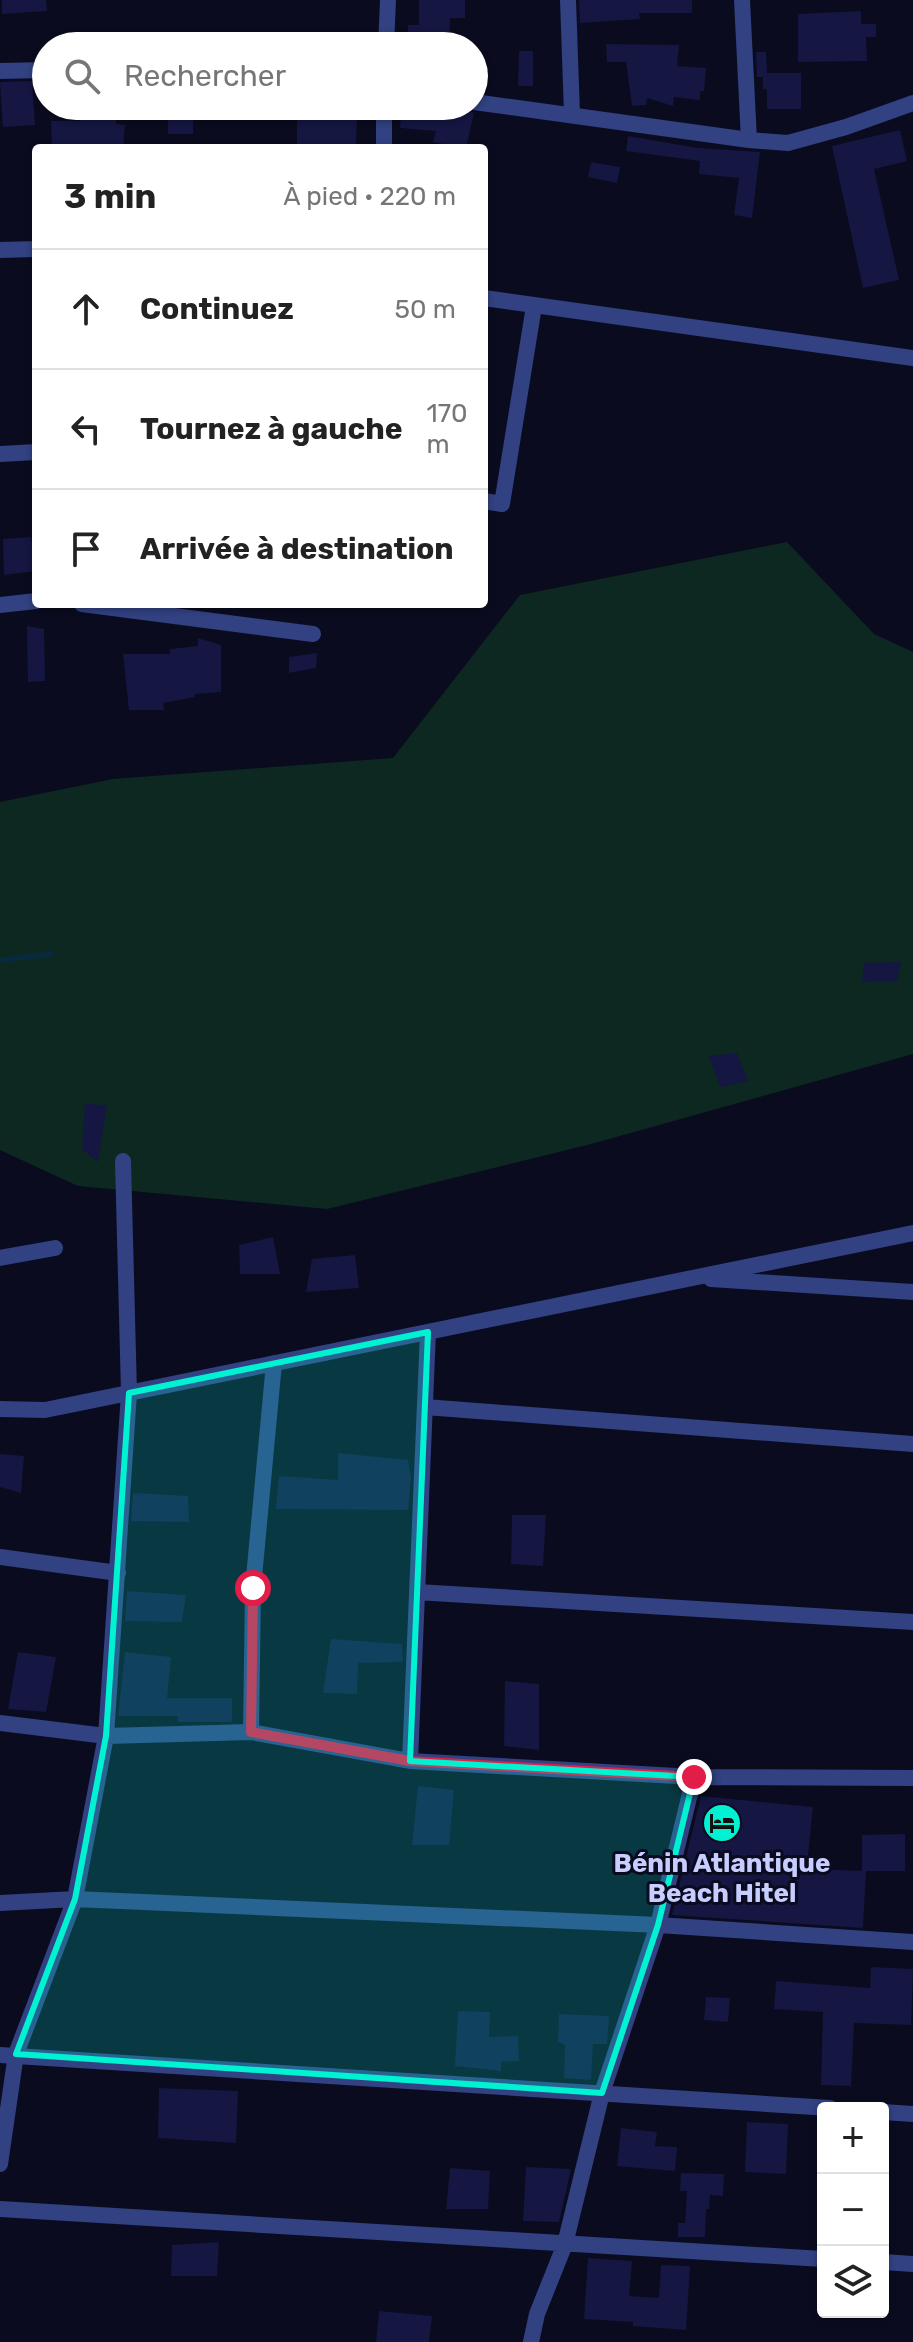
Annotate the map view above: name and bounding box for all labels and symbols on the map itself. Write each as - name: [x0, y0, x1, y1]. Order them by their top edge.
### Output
- route start: [235, 1570, 271, 1606]
- route end: [676, 1759, 712, 1795]
- hotel icon: Bénin Atlantique Beach Hitel: [701, 1802, 743, 1844]
- place label: Bénin Atlantique Beach Hitel: [614, 1848, 830, 1909]

